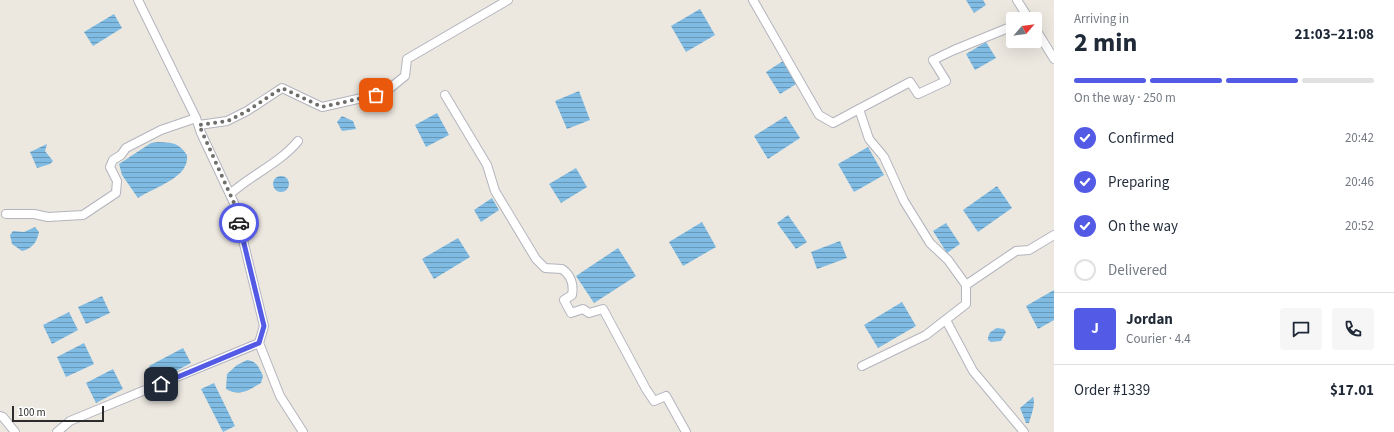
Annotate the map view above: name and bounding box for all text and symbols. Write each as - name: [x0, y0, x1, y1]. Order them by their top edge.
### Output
- text: Arriving in: [1074, 10, 1129, 28]
- north arrow: [1006, 12, 1042, 48]
- map controls: [1006, 12, 1042, 48]
- text: 2 min: [1074, 24, 1137, 61]
- text: 21:03–21:08: [1294, 24, 1374, 45]
- pin: [359, 78, 393, 112]
- icon: bag: [365, 84, 387, 106]
- text: On the way · 250 m: [1074, 89, 1176, 107]
- icon: check: [1074, 127, 1096, 149]
- text: Confirmed: [1108, 128, 1174, 149]
- text: 20:42: [1345, 129, 1374, 147]
- icon: check: [1074, 171, 1096, 193]
- text: Preparing: [1108, 172, 1169, 193]
- text: 20:46: [1345, 173, 1374, 191]
- courier: [219, 203, 259, 243]
- icon: car: [228, 212, 250, 234]
- icon: check: [1074, 215, 1096, 237]
- text: On the way: [1108, 216, 1178, 237]
- text: 20:52: [1345, 217, 1374, 235]
- text: Delivered: [1108, 260, 1167, 281]
- button: chat: [1280, 308, 1322, 350]
- button: phone: [1332, 308, 1374, 350]
- text: Jordan: [1126, 309, 1173, 330]
- text: J: [1091, 318, 1099, 339]
- text: Courier · 4.4: [1126, 330, 1191, 348]
- pin: [144, 367, 178, 401]
- icon: home: [150, 373, 172, 395]
- text: Order #1339: [1074, 380, 1150, 401]
- text: $17.01: [1330, 380, 1374, 401]
- scale bar: [12, 404, 104, 423]
- text: 100 m: [18, 405, 46, 420]

